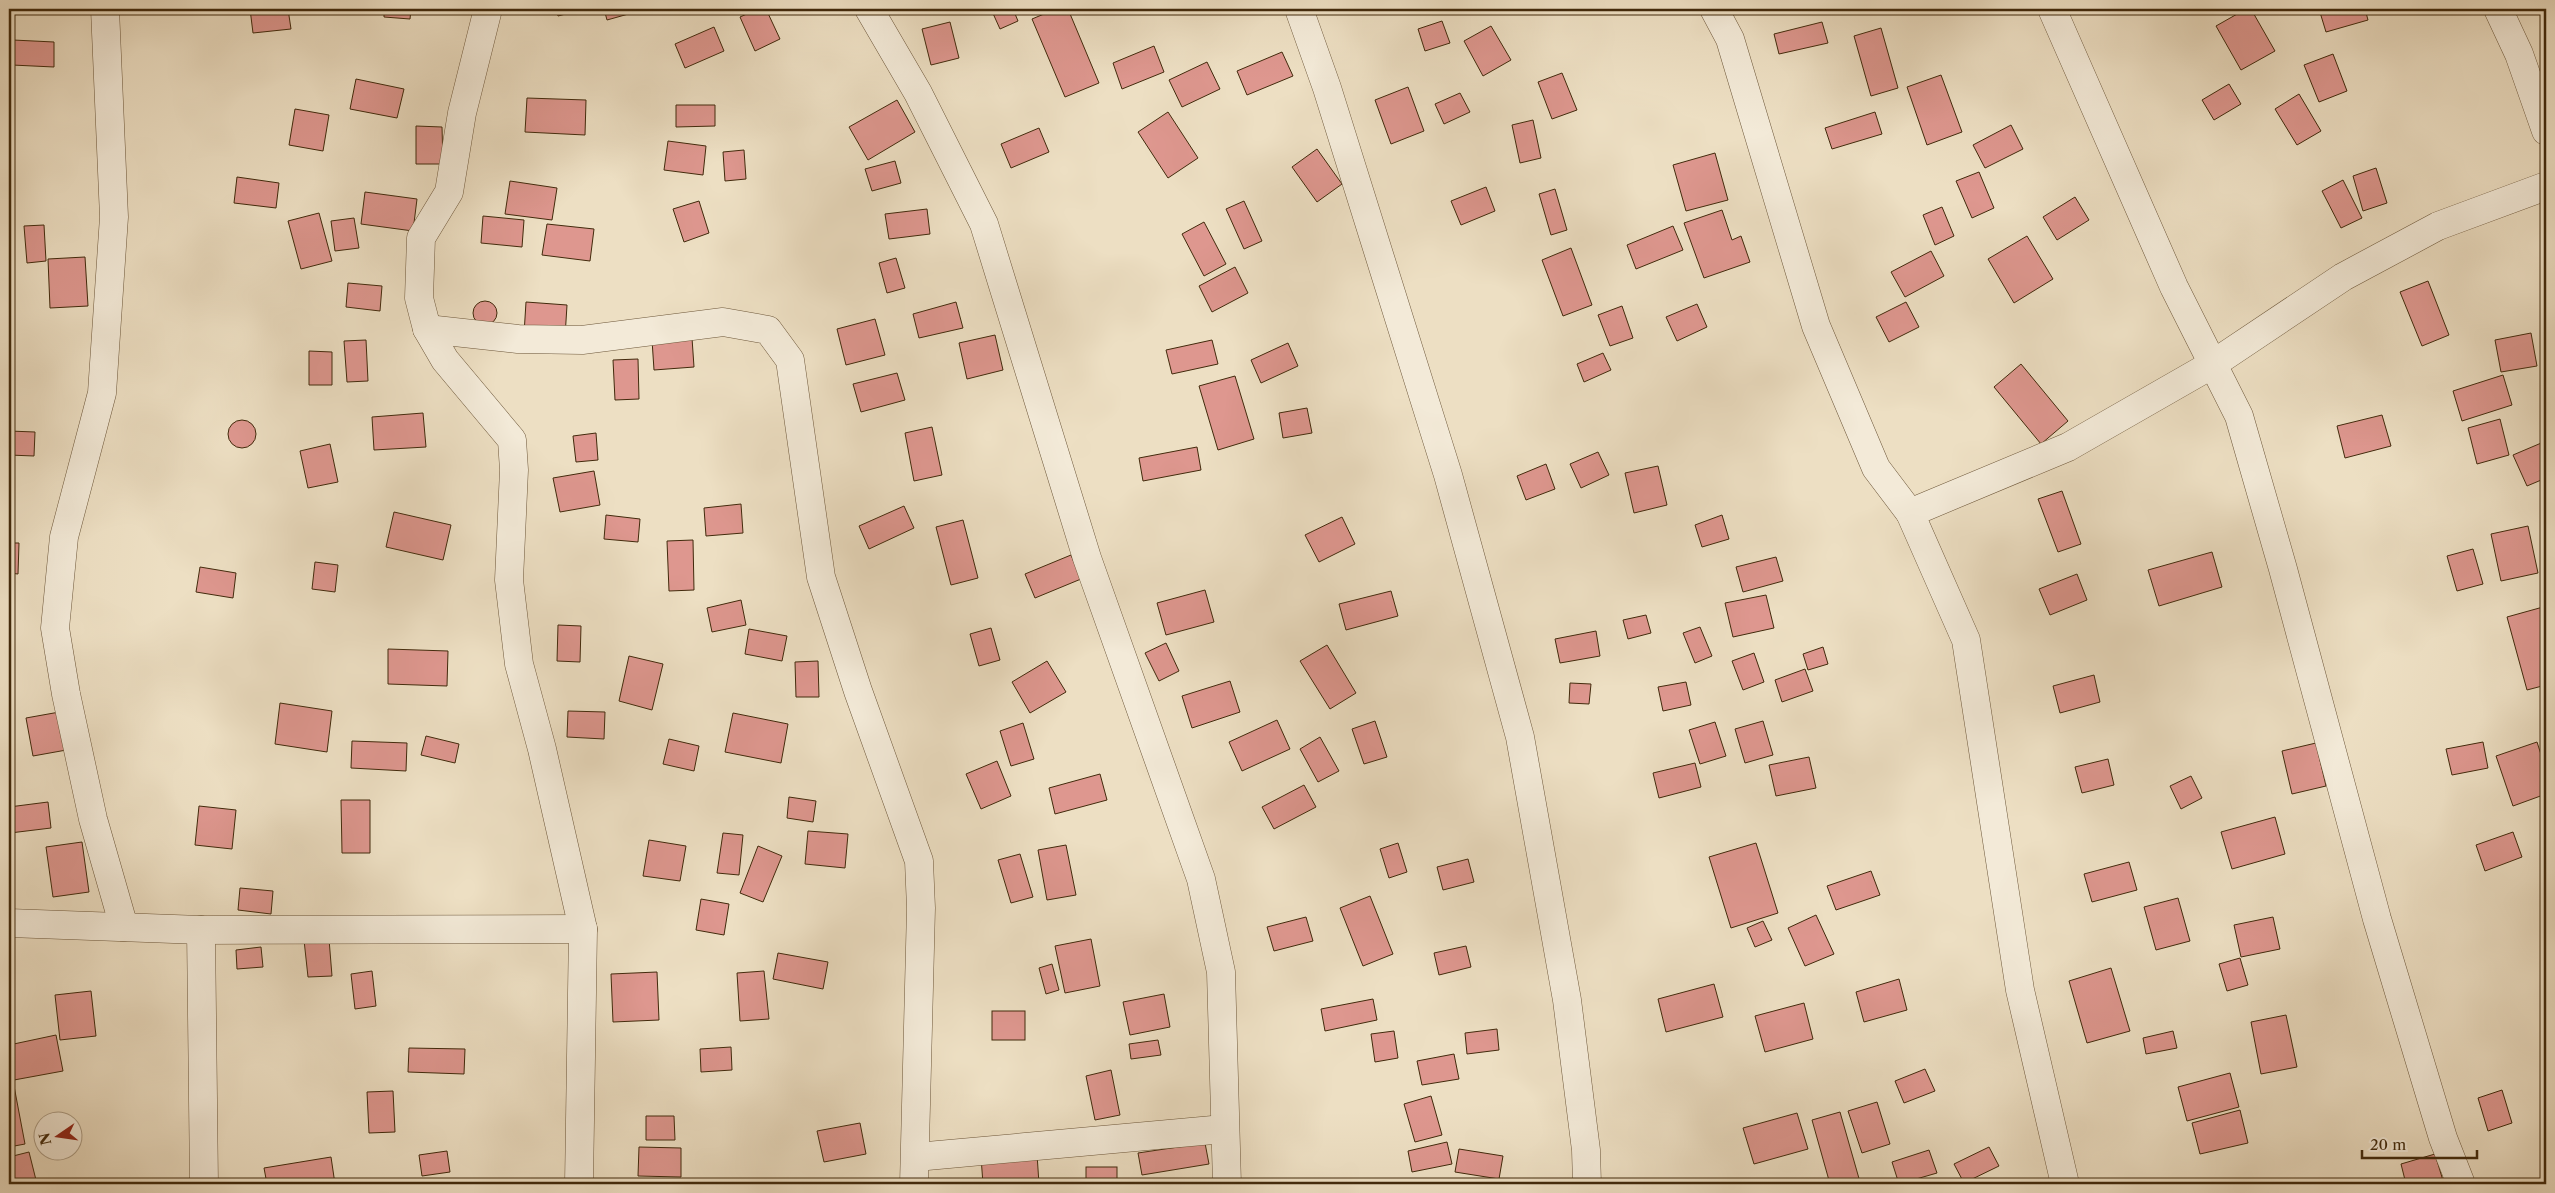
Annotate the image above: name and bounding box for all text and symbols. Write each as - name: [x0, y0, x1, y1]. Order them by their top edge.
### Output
- north arrow: [32, 1110, 82, 1160]
- scale bar: [2362, 1128, 2478, 1160]
- text: N: [35, 1131, 55, 1147]
- text: 20 m: [2370, 1135, 2406, 1154]

